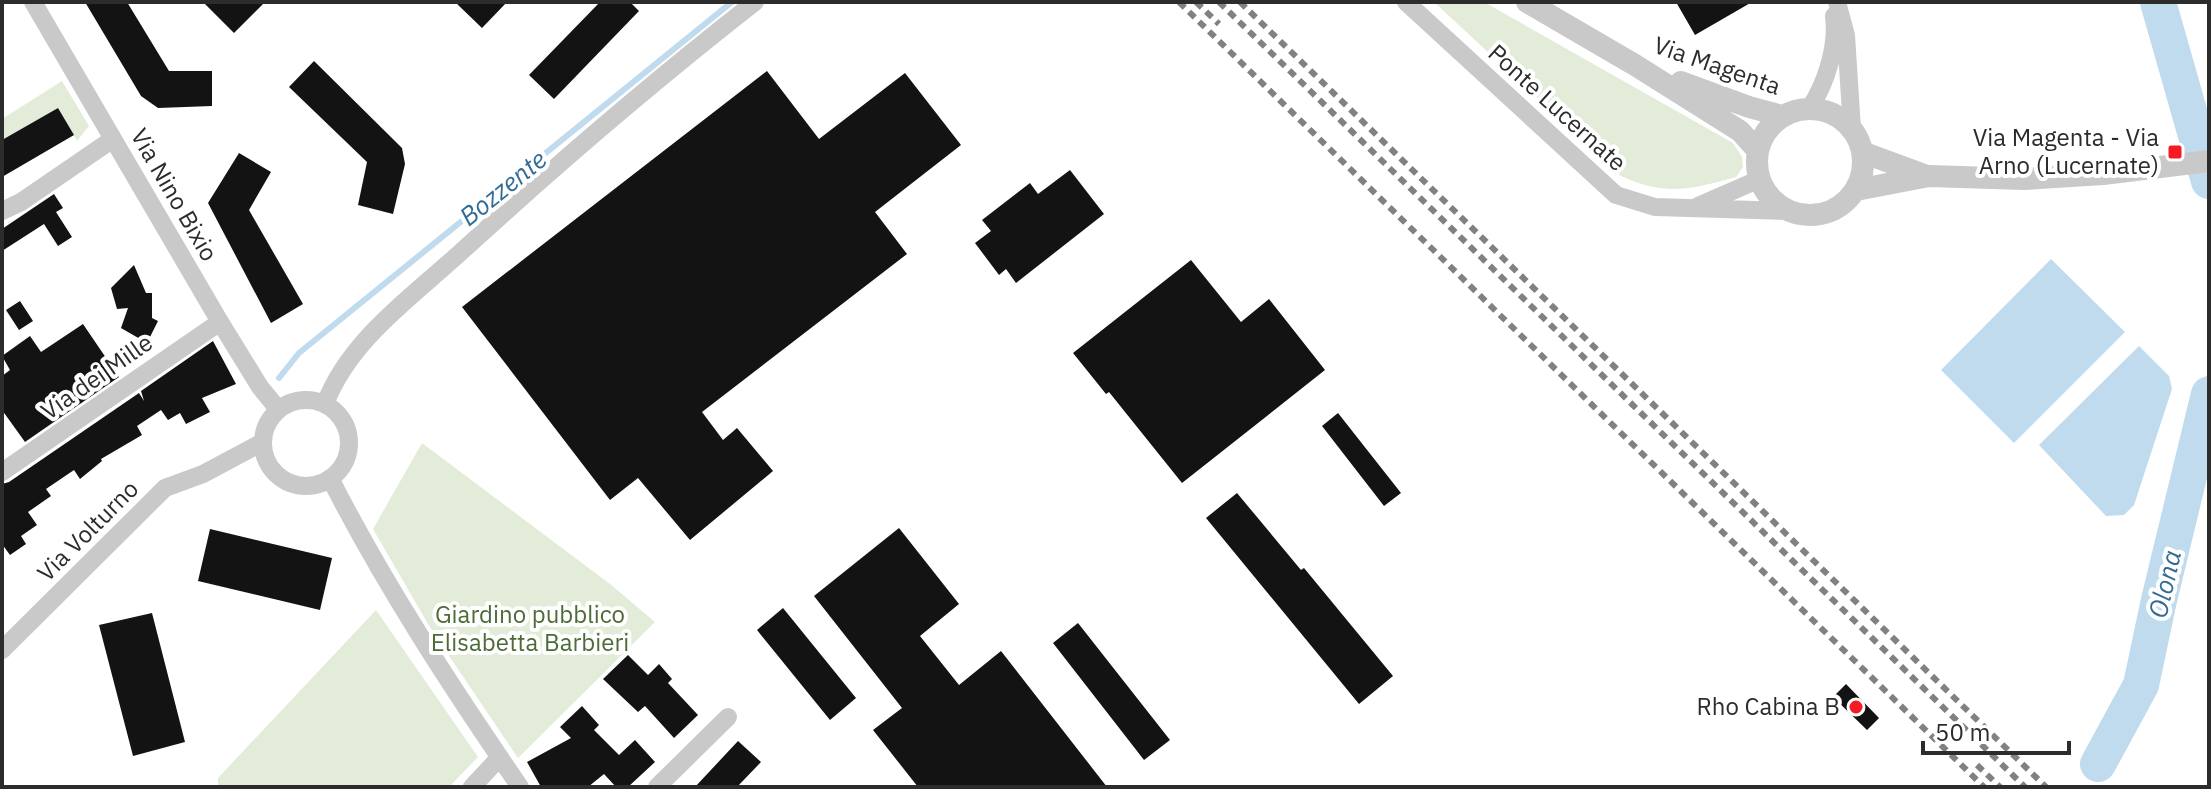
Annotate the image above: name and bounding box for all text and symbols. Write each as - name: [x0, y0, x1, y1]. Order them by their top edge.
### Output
- street label: Via Magenta: [1650, 28, 1785, 102]
- street label: Ponte Lucernate: [1482, 37, 1634, 178]
- place label: Via Magenta - Via Arno (Lucernate): [1973, 121, 2159, 181]
- street label: Via Nino Bixio: [124, 122, 226, 267]
- water label: Bozzente: [452, 142, 553, 233]
- marker: Via Magenta - Via Arno (Lucernate): [2166, 143, 2184, 161]
- street label: Via dei Mille: [34, 326, 159, 426]
- street label: Via Volturno: [30, 473, 145, 588]
- water label: Olona: [2140, 546, 2188, 621]
- park label: Giardino pubblico Elisabetta Barbieri: [431, 598, 629, 658]
- place label: Rho Cabina B: [1696, 690, 1840, 722]
- marker: Rho Cabina B: [1847, 698, 1865, 716]
- scale bar: [1923, 705, 2069, 755]
- text: 50 m: [1935, 716, 1990, 748]

